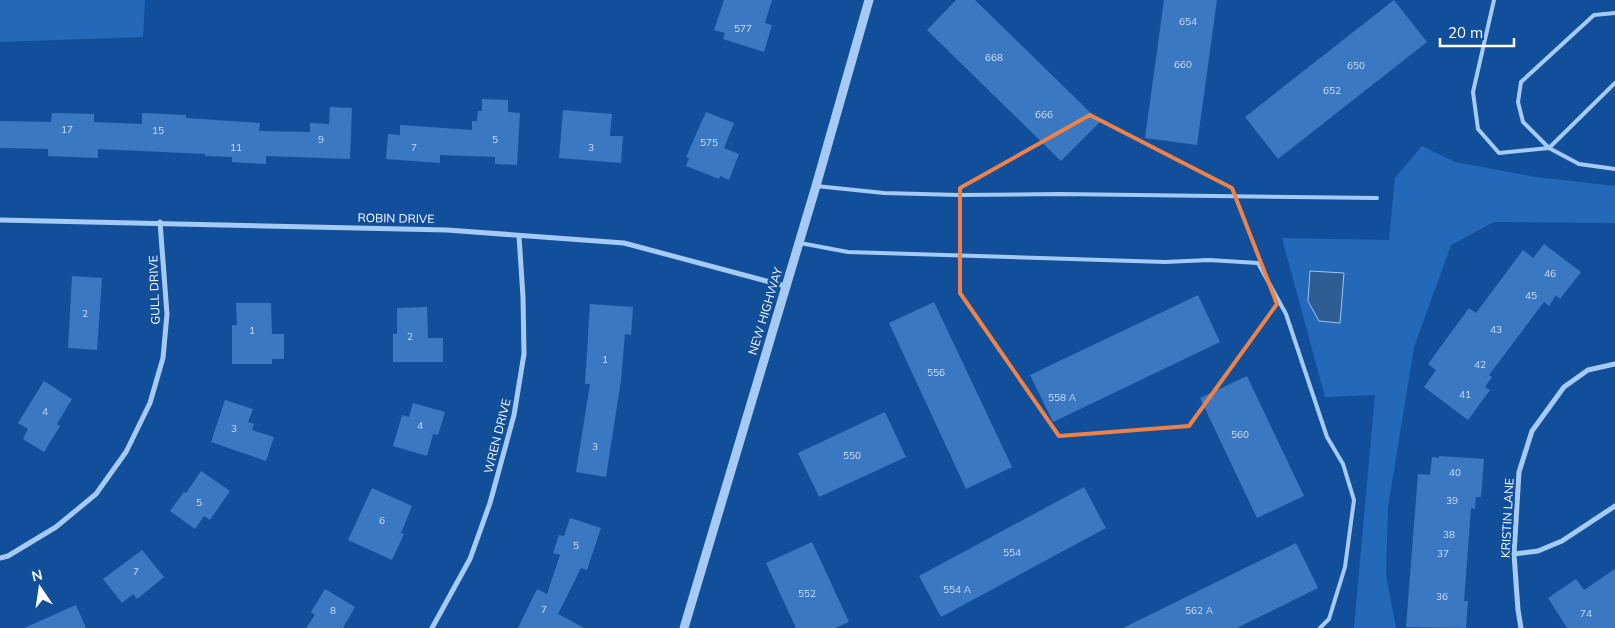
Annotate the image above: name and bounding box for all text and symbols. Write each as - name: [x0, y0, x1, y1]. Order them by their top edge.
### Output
- house number: 654: [1179, 15, 1197, 28]
- scale bar: [1440, 15, 1514, 47]
- house number: 577: [734, 22, 752, 35]
- text: 20 m: [1448, 23, 1483, 42]
- house number: 668: [985, 51, 1003, 64]
- house number: 660: [1174, 58, 1192, 71]
- house number: 650: [1347, 59, 1365, 72]
- house number: 652: [1323, 84, 1341, 97]
- house number: 666: [1035, 108, 1053, 121]
- house number: 17: [61, 123, 73, 136]
- house number: 15: [152, 124, 164, 137]
- house number: 9: [318, 133, 324, 146]
- house number: 5: [492, 133, 498, 146]
- house number: 575: [700, 136, 718, 149]
- house number: 11: [230, 141, 242, 154]
- house number: 7: [411, 141, 417, 154]
- house number: 3: [588, 141, 594, 154]
- street label: ROBIN DRIVE: [358, 210, 434, 226]
- street label: GULL DRIVE: [145, 255, 163, 325]
- street label: NEW HIGHWAY: [745, 265, 786, 357]
- house number: 46: [1544, 267, 1556, 280]
- house number: 45: [1525, 289, 1537, 302]
- house number: 2: [82, 307, 88, 320]
- house number: 43: [1490, 323, 1502, 336]
- house number: 1: [249, 324, 255, 337]
- house number: 2: [407, 330, 413, 343]
- house number: 1: [602, 353, 608, 366]
- house number: 42: [1474, 358, 1486, 371]
- house number: 556: [927, 366, 945, 379]
- house number: 41: [1459, 388, 1471, 401]
- house number: 558 A: [1048, 391, 1077, 404]
- street label: WREN DRIVE: [480, 397, 514, 475]
- house number: 4: [42, 405, 48, 418]
- house number: 4: [417, 419, 423, 432]
- house number: 3: [231, 422, 237, 435]
- house number: 560: [1231, 428, 1249, 441]
- house number: 3: [592, 440, 598, 453]
- house number: 550: [843, 449, 861, 462]
- house number: 40: [1449, 466, 1461, 479]
- street label: KRISTIN LANE: [1497, 478, 1517, 558]
- house number: 39: [1446, 494, 1458, 507]
- house number: 5: [196, 496, 202, 509]
- house number: 6: [379, 514, 385, 527]
- house number: 38: [1443, 528, 1455, 541]
- house number: 5: [573, 539, 579, 552]
- house number: 554: [1003, 546, 1021, 559]
- house number: 37: [1437, 547, 1449, 560]
- north arrow: [15, 563, 65, 613]
- text: N: [30, 565, 44, 585]
- house number: 7: [133, 565, 139, 578]
- house number: 554 A: [943, 583, 972, 596]
- house number: 552: [798, 587, 816, 600]
- house number: 36: [1436, 590, 1448, 603]
- house number: 7: [541, 603, 547, 616]
- house number: 8: [330, 604, 336, 617]
- house number: 562 A: [1185, 604, 1214, 617]
- house number: 74: [1580, 607, 1592, 620]

